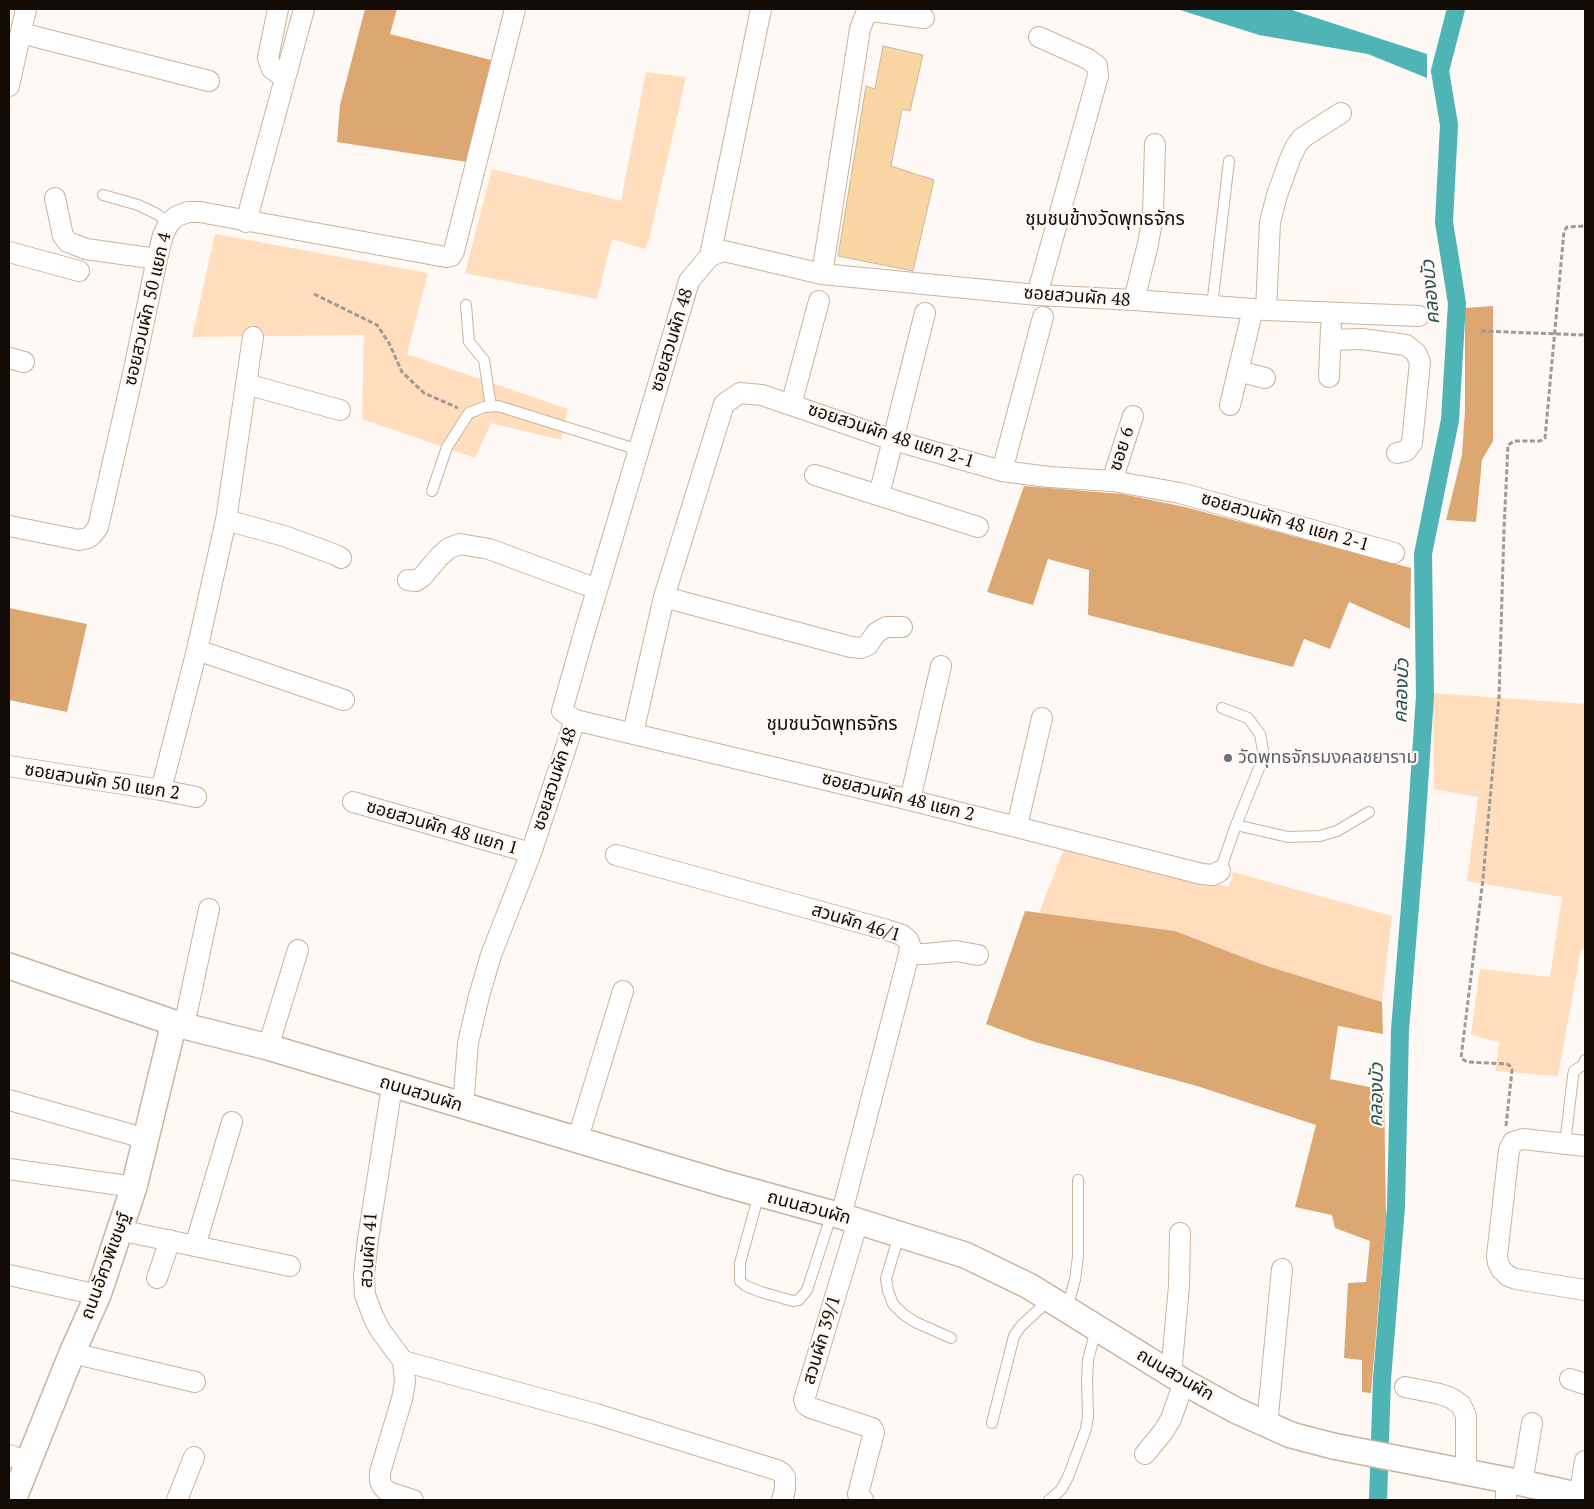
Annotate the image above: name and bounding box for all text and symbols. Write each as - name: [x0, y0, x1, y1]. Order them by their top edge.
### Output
- district label: ชุมชนข้างวัดพุทธจักร: [1025, 209, 1185, 231]
- street label: ซอยสวนผัก 50 แยก 4: [120, 230, 176, 388]
- water label: คลองบัว: [1417, 259, 1445, 325]
- street label: ซอยสวนผัก 48: [1023, 282, 1131, 312]
- street label: ซอยสวนผัก 48: [646, 286, 698, 394]
- street label: ซอยสวนผัก 48 แยก 2-1: [805, 399, 977, 473]
- street label: ซอย 6: [1105, 424, 1139, 474]
- street label: ซอยสวนผัก 48 แยก 2-1: [1198, 488, 1372, 556]
- water label: คลองบัว: [1389, 658, 1415, 724]
- district label: ชุมชนวัดพุทธจักร: [766, 714, 898, 736]
- street label: ซอยสวนผัก 48: [528, 725, 582, 833]
- place label: วัดพุทธจักรมงคลชยาราม: [1238, 747, 1417, 769]
- marker: วัดพุทธจักรมงคลชยาราม: [1222, 752, 1234, 764]
- street label: ซอยสวนผัก 50 แยก 2: [23, 759, 181, 805]
- street label: ซอยสวนผัก 48 แยก 2: [819, 768, 977, 826]
- street label: ซอยสวนผัก 48 แยก 1: [364, 796, 520, 860]
- street label: สวนผัก 46/1: [809, 899, 903, 947]
- water label: คลองบัว: [1365, 1063, 1389, 1127]
- street label: ถนนสวนผัก: [377, 1071, 465, 1117]
- street label: ถนนสวนผัก: [765, 1186, 853, 1230]
- street label: ถนนอัศวพิเชษฐ์: [77, 1210, 135, 1322]
- street label: สวนผัก 41: [356, 1211, 382, 1289]
- street label: สวนผัก 39/1: [798, 1293, 846, 1387]
- street label: ถนนสวนผัก: [1133, 1344, 1217, 1406]

